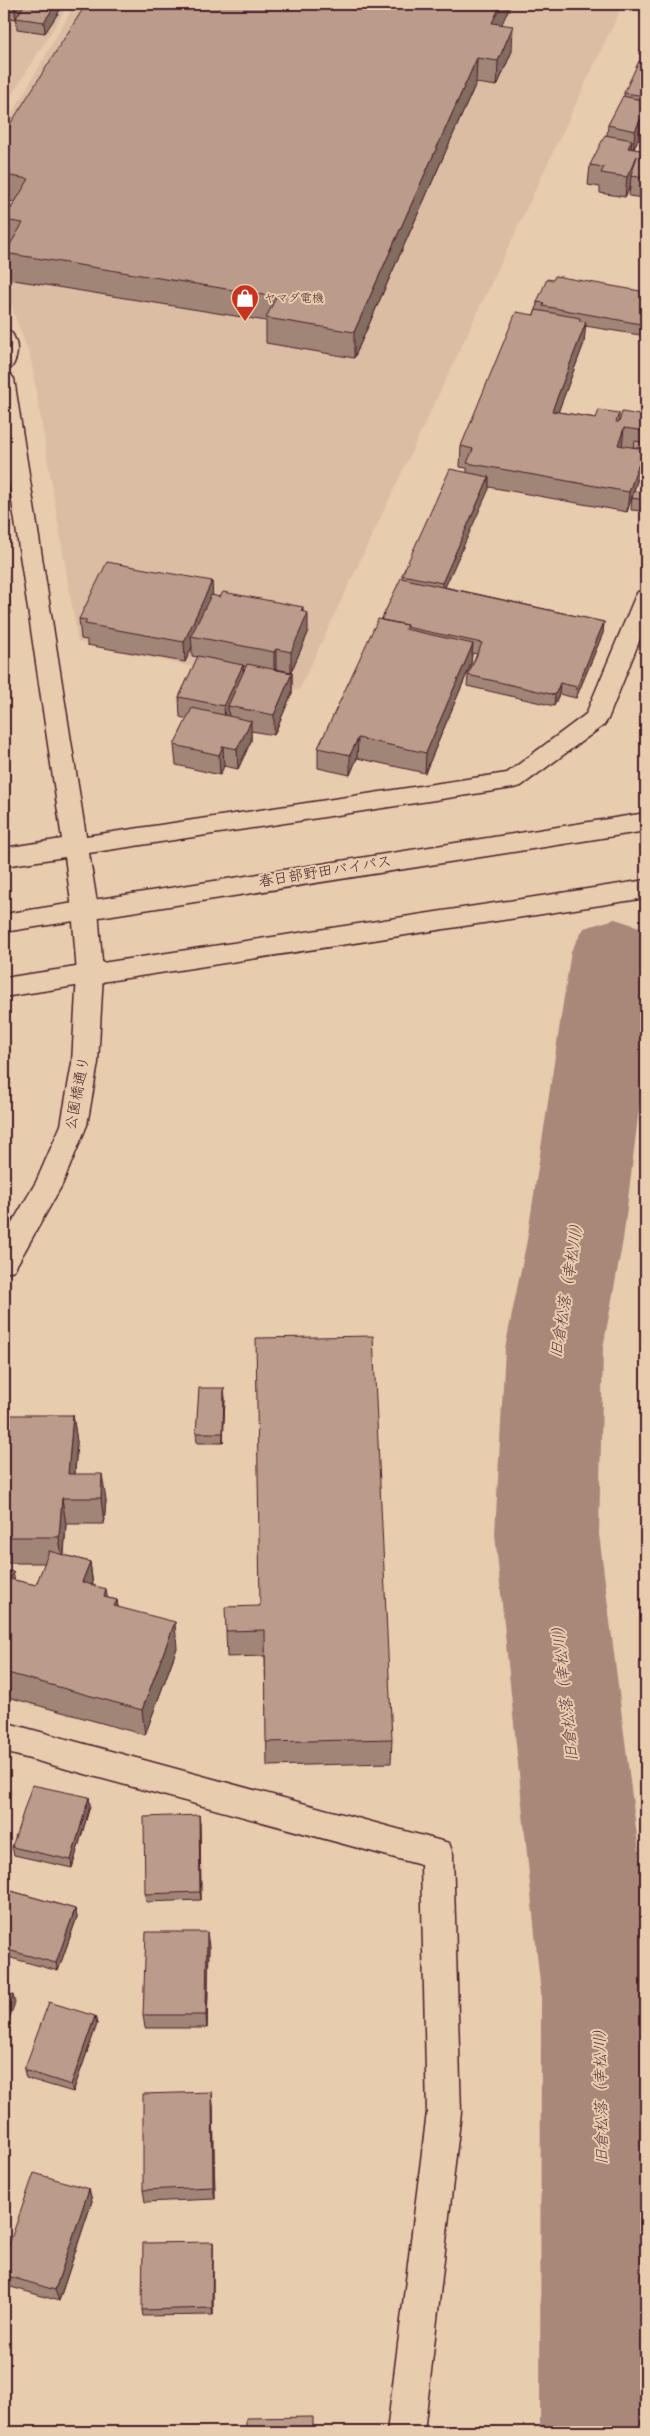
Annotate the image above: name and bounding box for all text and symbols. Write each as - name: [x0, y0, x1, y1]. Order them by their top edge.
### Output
- shop icon: ヤマダ電機: [230, 283, 260, 322]
- place label: ヤマダ電機: [264, 291, 324, 306]
- street label: 春日部野田バイパス: [257, 852, 393, 891]
- street label: 公園橋通り: [61, 1054, 94, 1132]
- water label: 旧倉松落（幸松川）: [547, 1215, 588, 1360]
- water label: 旧倉松落（幸松川）: [549, 1617, 582, 1762]
- water label: 旧倉松落（幸松川）: [591, 2021, 612, 2165]

